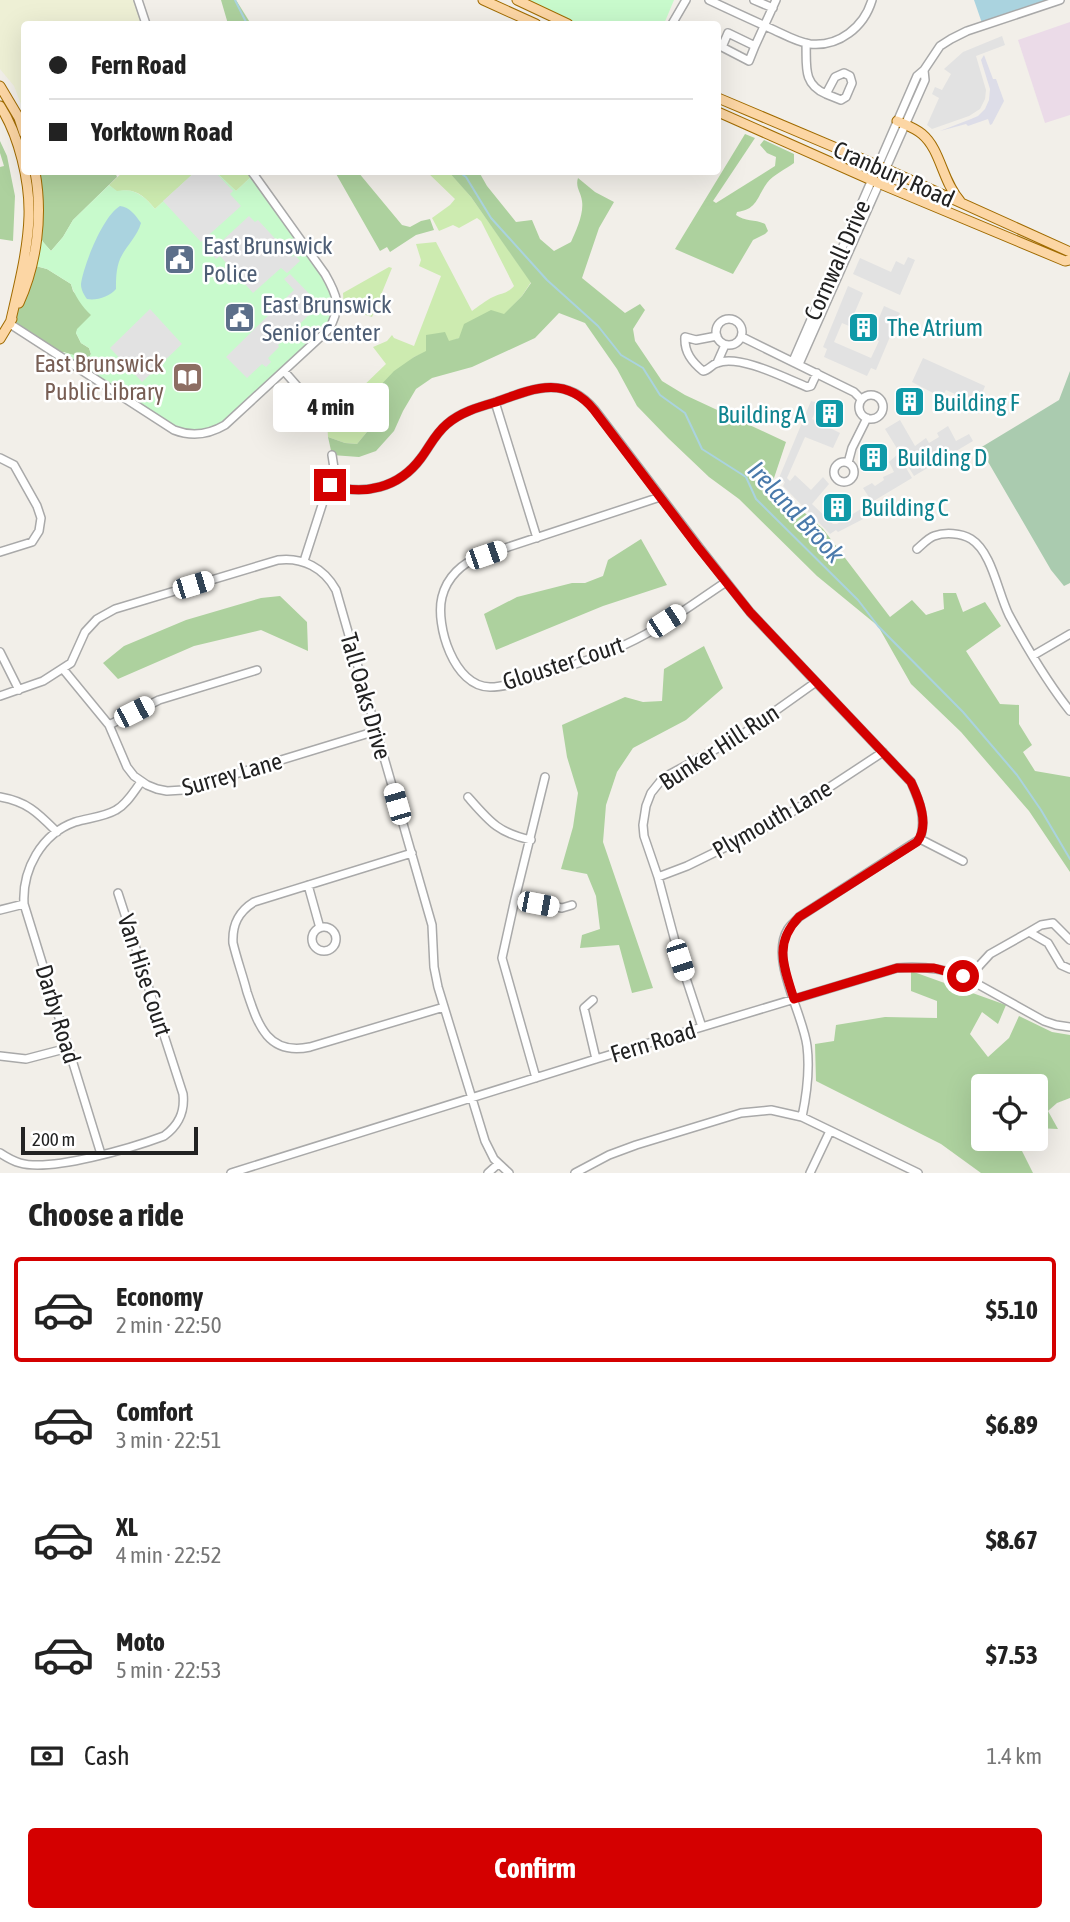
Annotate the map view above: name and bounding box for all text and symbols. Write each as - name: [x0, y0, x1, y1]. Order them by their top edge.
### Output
- text: Fern Road: [91, 50, 186, 80]
- text: Yorktown Road: [91, 117, 233, 147]
- street label: Cranbury Road: [829, 135, 959, 213]
- street label: Cornwall Drive: [799, 196, 875, 324]
- place label: East Brunswick Police: [203, 232, 333, 287]
- public building icon: East Brunswick Police: [163, 242, 197, 276]
- place label: East Brunswick Senior Center: [262, 291, 392, 346]
- public building icon: East Brunswick Senior Center: [222, 301, 256, 335]
- building icon: The Atrium: [847, 310, 881, 344]
- place label: The Atrium: [887, 314, 983, 341]
- place label: East Brunswick Public Library: [34, 350, 164, 405]
- library icon: East Brunswick Public Library: [170, 360, 204, 394]
- callout: 4 min: [272, 384, 388, 433]
- building icon: Building F: [893, 385, 927, 419]
- place label: Building F: [933, 389, 1020, 416]
- text: 4 min: [308, 394, 354, 420]
- building icon: Building A: [812, 397, 846, 431]
- place label: Building A: [717, 401, 806, 428]
- building icon: Building D: [857, 440, 891, 474]
- place label: Building D: [897, 444, 987, 471]
- water label: Ireland Brook: [742, 455, 851, 569]
- route end: [314, 469, 346, 501]
- building icon: Building C: [821, 490, 855, 524]
- place label: Building C: [861, 494, 949, 521]
- car: [463, 538, 510, 572]
- car: [170, 569, 217, 601]
- car: [643, 601, 690, 641]
- street label: Tall Oaks Drive: [335, 630, 397, 762]
- street label: Glouster Court: [499, 631, 627, 695]
- car: [111, 693, 158, 731]
- street label: Bunker Hill Run: [654, 698, 784, 796]
- street label: Surrey Lane: [179, 747, 285, 801]
- street label: Plymouth Lane: [708, 774, 836, 864]
- car: [382, 781, 413, 827]
- car: [516, 890, 561, 918]
- street label: Van Hise Court: [113, 911, 177, 1039]
- car: [664, 937, 697, 983]
- route start: [947, 960, 979, 992]
- street label: Darby Road: [30, 961, 86, 1067]
- street label: Fern Road: [607, 1016, 699, 1068]
- map controls: [971, 1074, 1048, 1151]
- button: locate: [971, 1074, 1048, 1151]
- scale bar: [21, 1124, 198, 1156]
- text: 200 m: [32, 1128, 75, 1150]
- text: Choose a ride: [28, 1196, 184, 1233]
- icon: car: [32, 1278, 95, 1341]
- text: Economy: [116, 1282, 203, 1312]
- text: $5.10: [986, 1295, 1038, 1325]
- text: 2 min · 22:50: [116, 1312, 222, 1338]
- icon: car: [32, 1393, 95, 1456]
- text: Comfort: [116, 1397, 193, 1427]
- text: $6.89: [986, 1410, 1038, 1440]
- text: 3 min · 22:51: [116, 1427, 222, 1453]
- icon: car: [32, 1508, 95, 1571]
- text: XL: [116, 1512, 138, 1542]
- text: $8.67: [986, 1525, 1038, 1555]
- text: 4 min · 22:52: [116, 1542, 222, 1568]
- icon: car: [32, 1623, 95, 1686]
- text: Moto: [116, 1627, 165, 1657]
- text: $7.53: [986, 1640, 1038, 1670]
- text: 5 min · 22:53: [116, 1657, 222, 1683]
- icon: cash: [28, 1737, 66, 1775]
- text: Cash: [84, 1741, 130, 1771]
- text: 1.4 km: [986, 1743, 1042, 1769]
- button: Confirm: [28, 1828, 1042, 1908]

